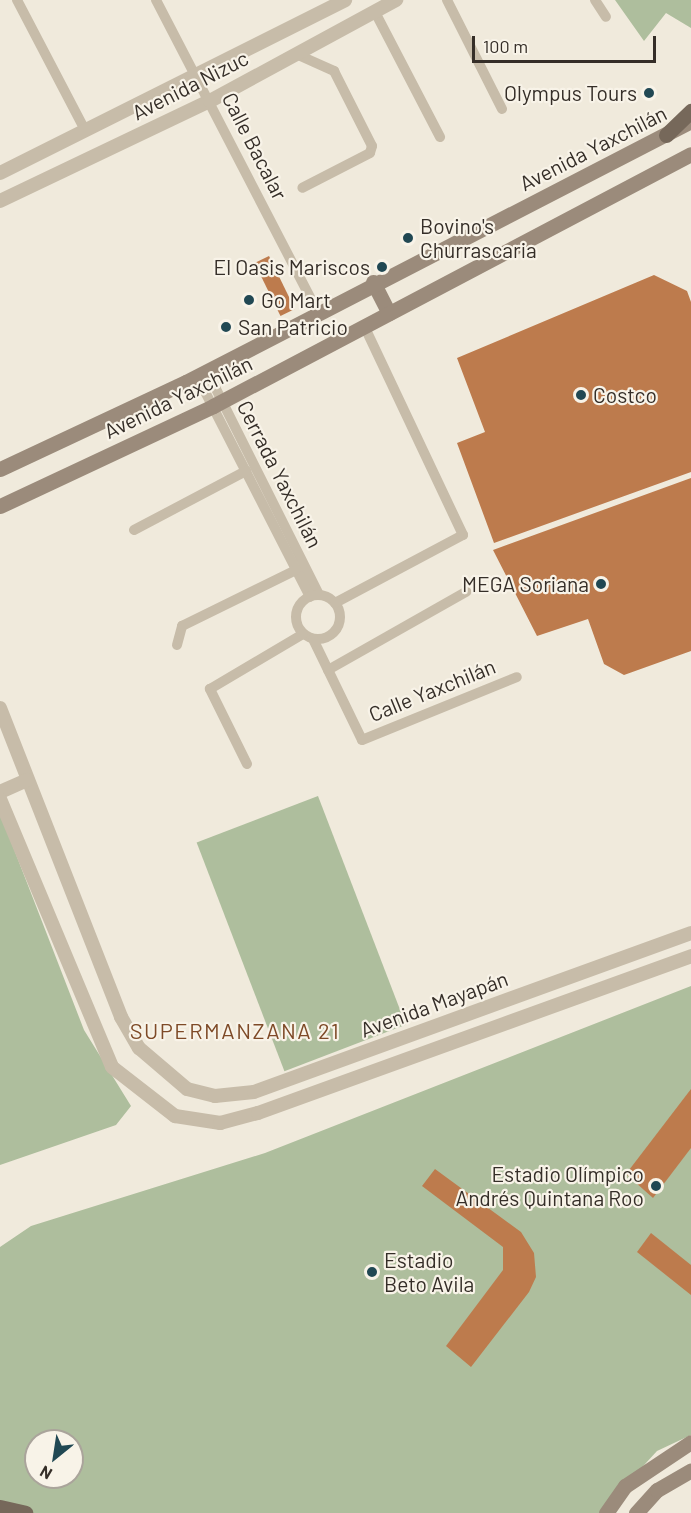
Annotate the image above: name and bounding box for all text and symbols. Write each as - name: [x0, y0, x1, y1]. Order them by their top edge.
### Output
- scale bar: [475, 24, 660, 62]
- text: 100 m: [483, 35, 528, 57]
- street label: Avenida Nizuc: [128, 45, 252, 125]
- place label: Olympus Tours: [504, 80, 637, 106]
- marker: Olympus Tours: [642, 86, 656, 100]
- street label: Calle Bacalar: [217, 88, 293, 204]
- street label: Avenida Yaxchilán: [515, 100, 671, 196]
- place label: Bovino's Churrascaria: [420, 213, 537, 263]
- marker: Bovino's Churrascaria: [401, 231, 415, 245]
- place label: El Oasis Mariscos: [214, 254, 370, 280]
- marker: El Oasis Mariscos: [375, 260, 389, 274]
- place label: Go Mart: [261, 287, 331, 313]
- marker: Go Mart: [242, 293, 256, 307]
- place label: San Patricio: [238, 314, 348, 340]
- marker: San Patricio: [219, 320, 233, 334]
- street label: Avenida Yaxchilán: [100, 350, 256, 444]
- place label: Costco: [593, 382, 657, 408]
- marker: Costco: [574, 388, 588, 402]
- street label: Cerrada Yaxchilán: [232, 396, 328, 552]
- place label: MEGA Soriana: [462, 571, 589, 597]
- marker: MEGA Soriana: [594, 577, 608, 591]
- street label: Calle Yaxchilán: [365, 653, 499, 727]
- street label: Avenida Mayapán: [357, 966, 511, 1042]
- district label: SUPERMANZANA 21: [130, 1018, 340, 1044]
- place label: Estadio Olímpico Andrés Quintana Roo: [455, 1161, 644, 1211]
- marker: Estadio Olímpico Andrés Quintana Roo: [649, 1179, 663, 1193]
- place label: Estadio Beto Avila: [384, 1247, 474, 1297]
- marker: Estadio Beto Avila: [365, 1265, 379, 1279]
- north arrow: [24, 1429, 84, 1489]
- text: N: [36, 1462, 55, 1484]

